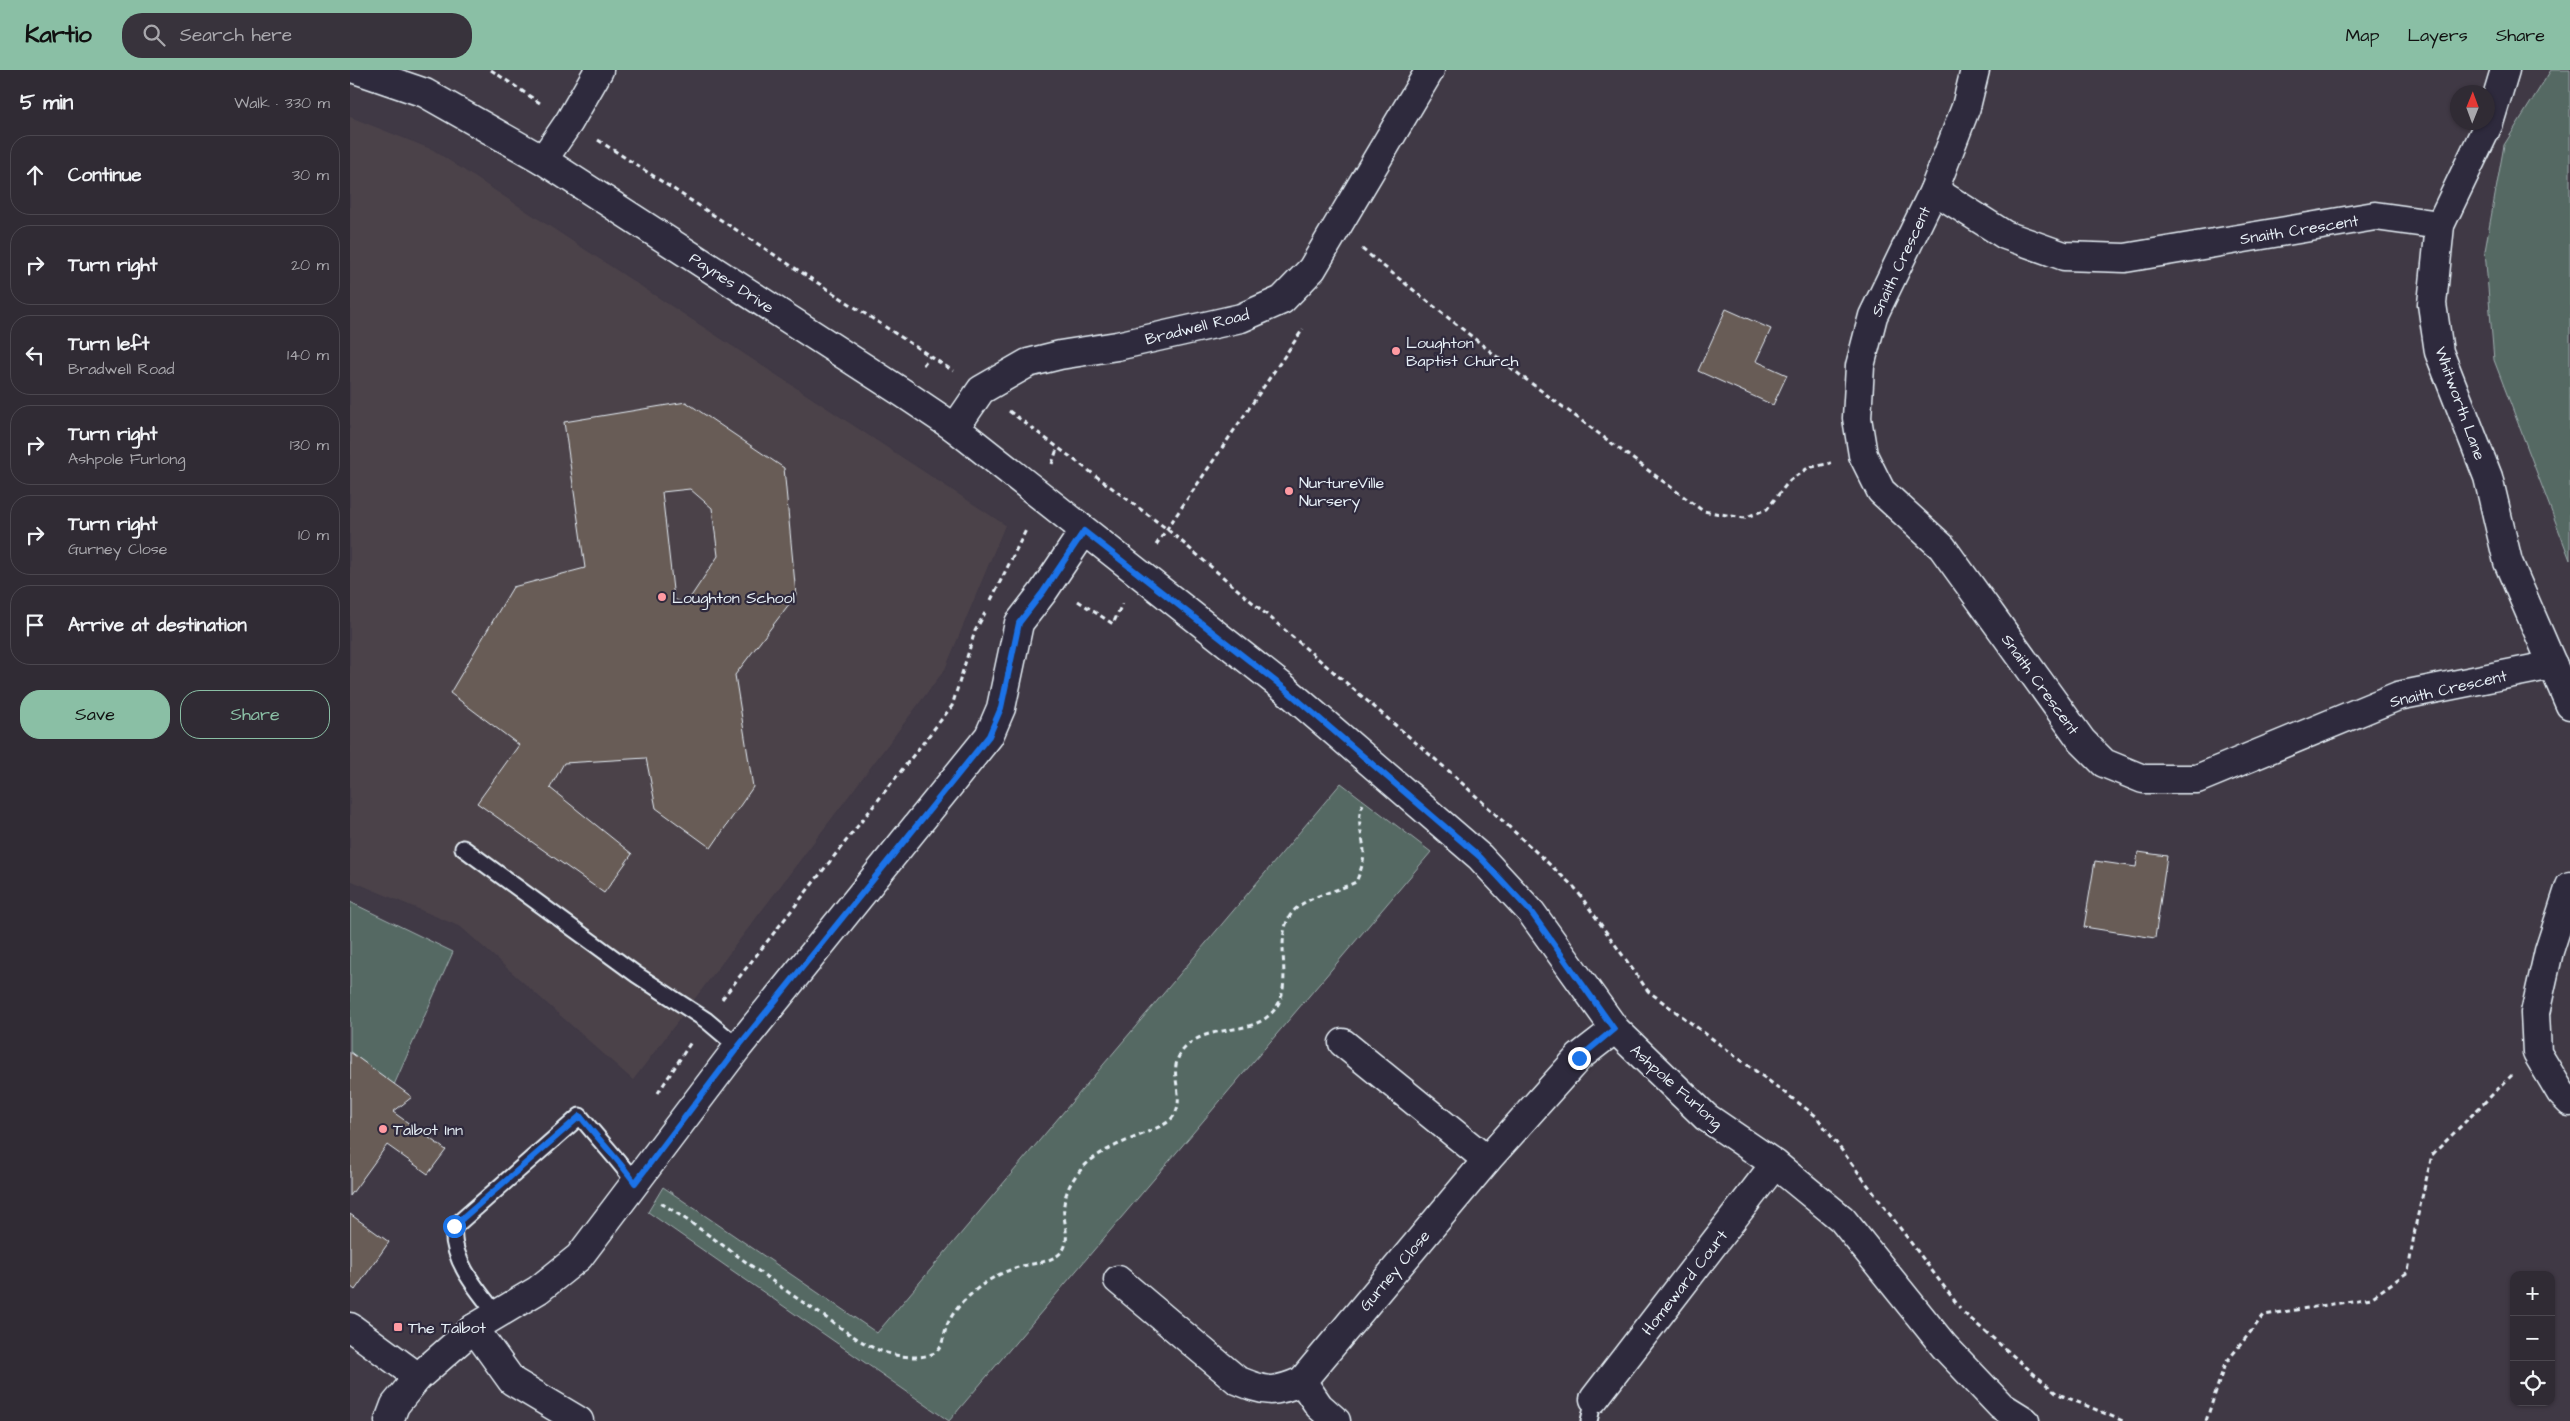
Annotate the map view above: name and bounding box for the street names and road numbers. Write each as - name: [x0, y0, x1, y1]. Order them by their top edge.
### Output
- street label: Snaith Crescent: [1866, 202, 1936, 320]
- street label: Snaith Crescent: [2238, 210, 2361, 250]
- street label: Paynes Drive: [684, 247, 778, 319]
- street label: Bradwell Road: [1143, 303, 1251, 351]
- street label: Whitworth Lane: [2429, 344, 2491, 463]
- street label: Snaith Crescent: [1996, 630, 2085, 740]
- street label: Snaith Crescent: [2387, 665, 2510, 713]
- street label: Ashpole Furlong: [1625, 1039, 1727, 1135]
- street label: Gurney Close: [1354, 1225, 1436, 1316]
- street label: Homeward Court: [1637, 1225, 1733, 1340]

